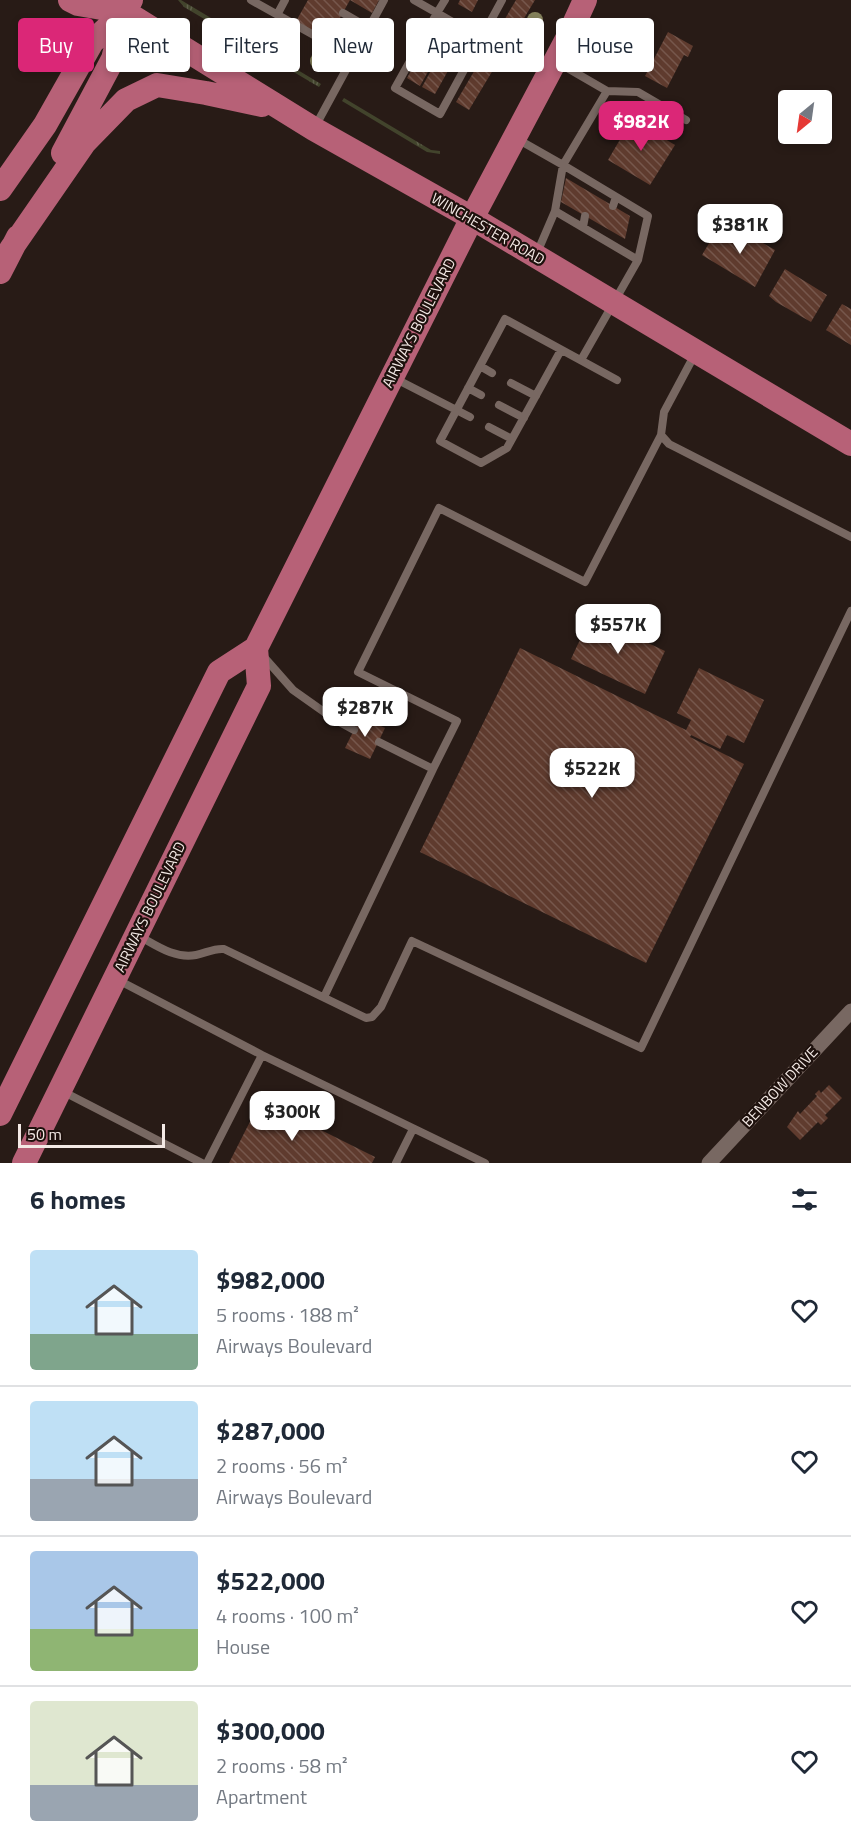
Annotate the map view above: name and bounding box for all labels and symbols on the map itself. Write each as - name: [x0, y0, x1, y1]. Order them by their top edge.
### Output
- north arrow: [778, 90, 832, 144]
- pin: $982K: [599, 101, 683, 152]
- street label: WINCHESTER ROAD: [427, 187, 549, 271]
- pin: $381K: [698, 204, 782, 255]
- street label: AIRWAYS BOULEVARD: [376, 254, 461, 392]
- pin: $557K: [576, 604, 660, 655]
- pin: $287K: [323, 687, 407, 738]
- pin: $522K: [550, 748, 634, 799]
- street label: AIRWAYS BOULEVARD: [108, 838, 191, 976]
- street label: BENBOW DRIVE: [736, 1041, 823, 1132]
- pin: $300K: [250, 1091, 334, 1142]
- scale bar: [18, 1121, 165, 1148]

